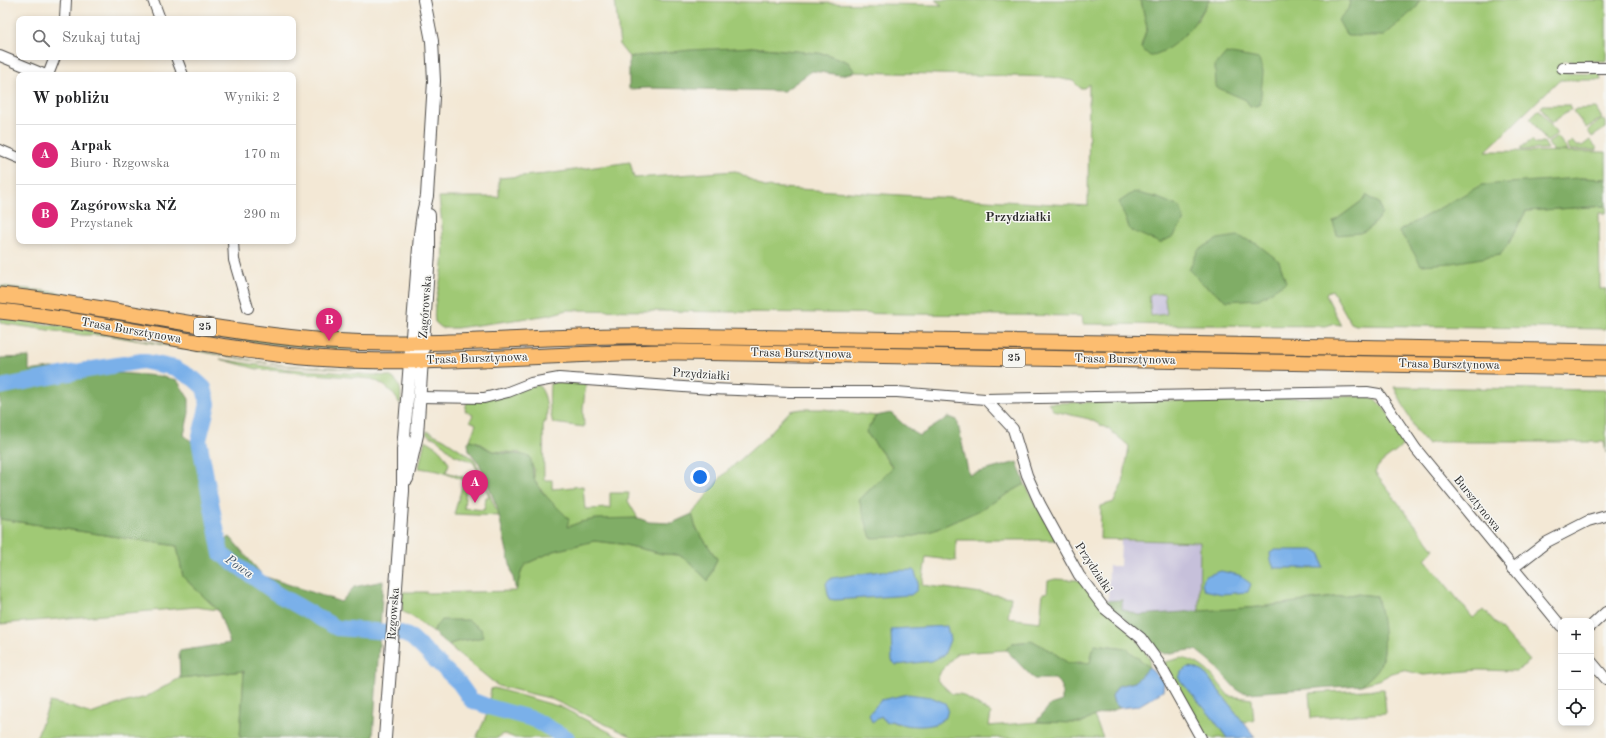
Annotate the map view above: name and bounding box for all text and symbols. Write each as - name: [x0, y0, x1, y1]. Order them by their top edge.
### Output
- search box: [16, 16, 296, 60]
- icon: search: [30, 27, 52, 49]
- text: Szukaj tutaj: [62, 31, 141, 46]
- text: W pobliżu: [32, 90, 109, 107]
- text: Wyniki: 2: [224, 91, 280, 104]
- text: Arpak: [70, 139, 112, 154]
- text: A: [40, 148, 50, 161]
- text: 170 m: [243, 148, 280, 161]
- text: Biuro · Rzgowska: [70, 157, 169, 170]
- text: Zagórowska NŻ: [70, 199, 177, 214]
- text: B: [40, 208, 50, 221]
- text: 290 m: [243, 208, 280, 221]
- district label: Przydziałki: [985, 211, 1051, 224]
- text: Przystanek: [70, 217, 133, 230]
- street label: Zagórowska: [418, 275, 434, 339]
- pin: B: [316, 308, 342, 341]
- street label: Trasa Bursztynowa: [80, 316, 182, 346]
- road number: 25: [194, 318, 216, 336]
- street label: Trasa Bursztynowa: [750, 347, 852, 361]
- road number: 25: [1003, 349, 1025, 367]
- street label: Trasa Bursztynowa: [426, 351, 528, 367]
- street label: Trasa Bursztynowa: [1074, 353, 1176, 367]
- street label: Trasa Bursztynowa: [1398, 358, 1500, 372]
- street label: Przydziałki: [672, 367, 730, 383]
- your location: [690, 467, 710, 487]
- pin: A: [462, 470, 488, 503]
- street label: Bursztynowa: [1451, 474, 1503, 534]
- street label: Przydziałki: [1072, 541, 1114, 595]
- water label: Powa: [222, 552, 255, 581]
- street label: Rzgowska: [386, 587, 402, 641]
- map controls: [1558, 618, 1594, 726]
- button: +: [1558, 618, 1594, 654]
- button: −: [1558, 654, 1594, 690]
- button: locate: [1558, 690, 1594, 726]

